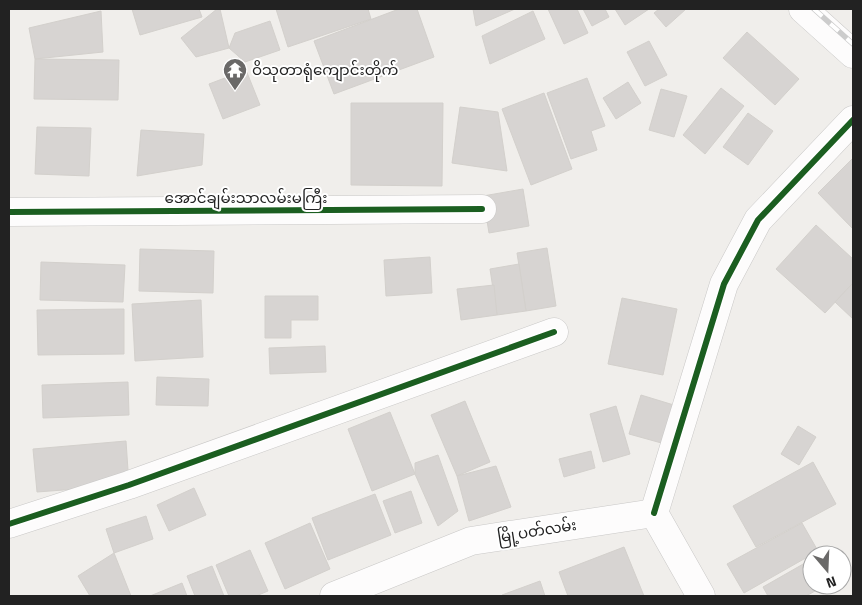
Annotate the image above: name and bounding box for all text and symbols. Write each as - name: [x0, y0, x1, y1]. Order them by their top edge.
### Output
- temple icon: ဝိသုတာရုံကျောင်းတိုက်: [222, 57, 248, 91]
- place label: ဝိသုတာရုံကျောင်းတိုက်: [252, 58, 398, 82]
- street label: အောင်ချမ်းသာလမ်းမကြီး: [165, 186, 327, 210]
- street label: မြို့ပတ်လမ်း: [496, 513, 578, 549]
- north arrow: [802, 545, 852, 595]
- text: N: [823, 571, 839, 594]

